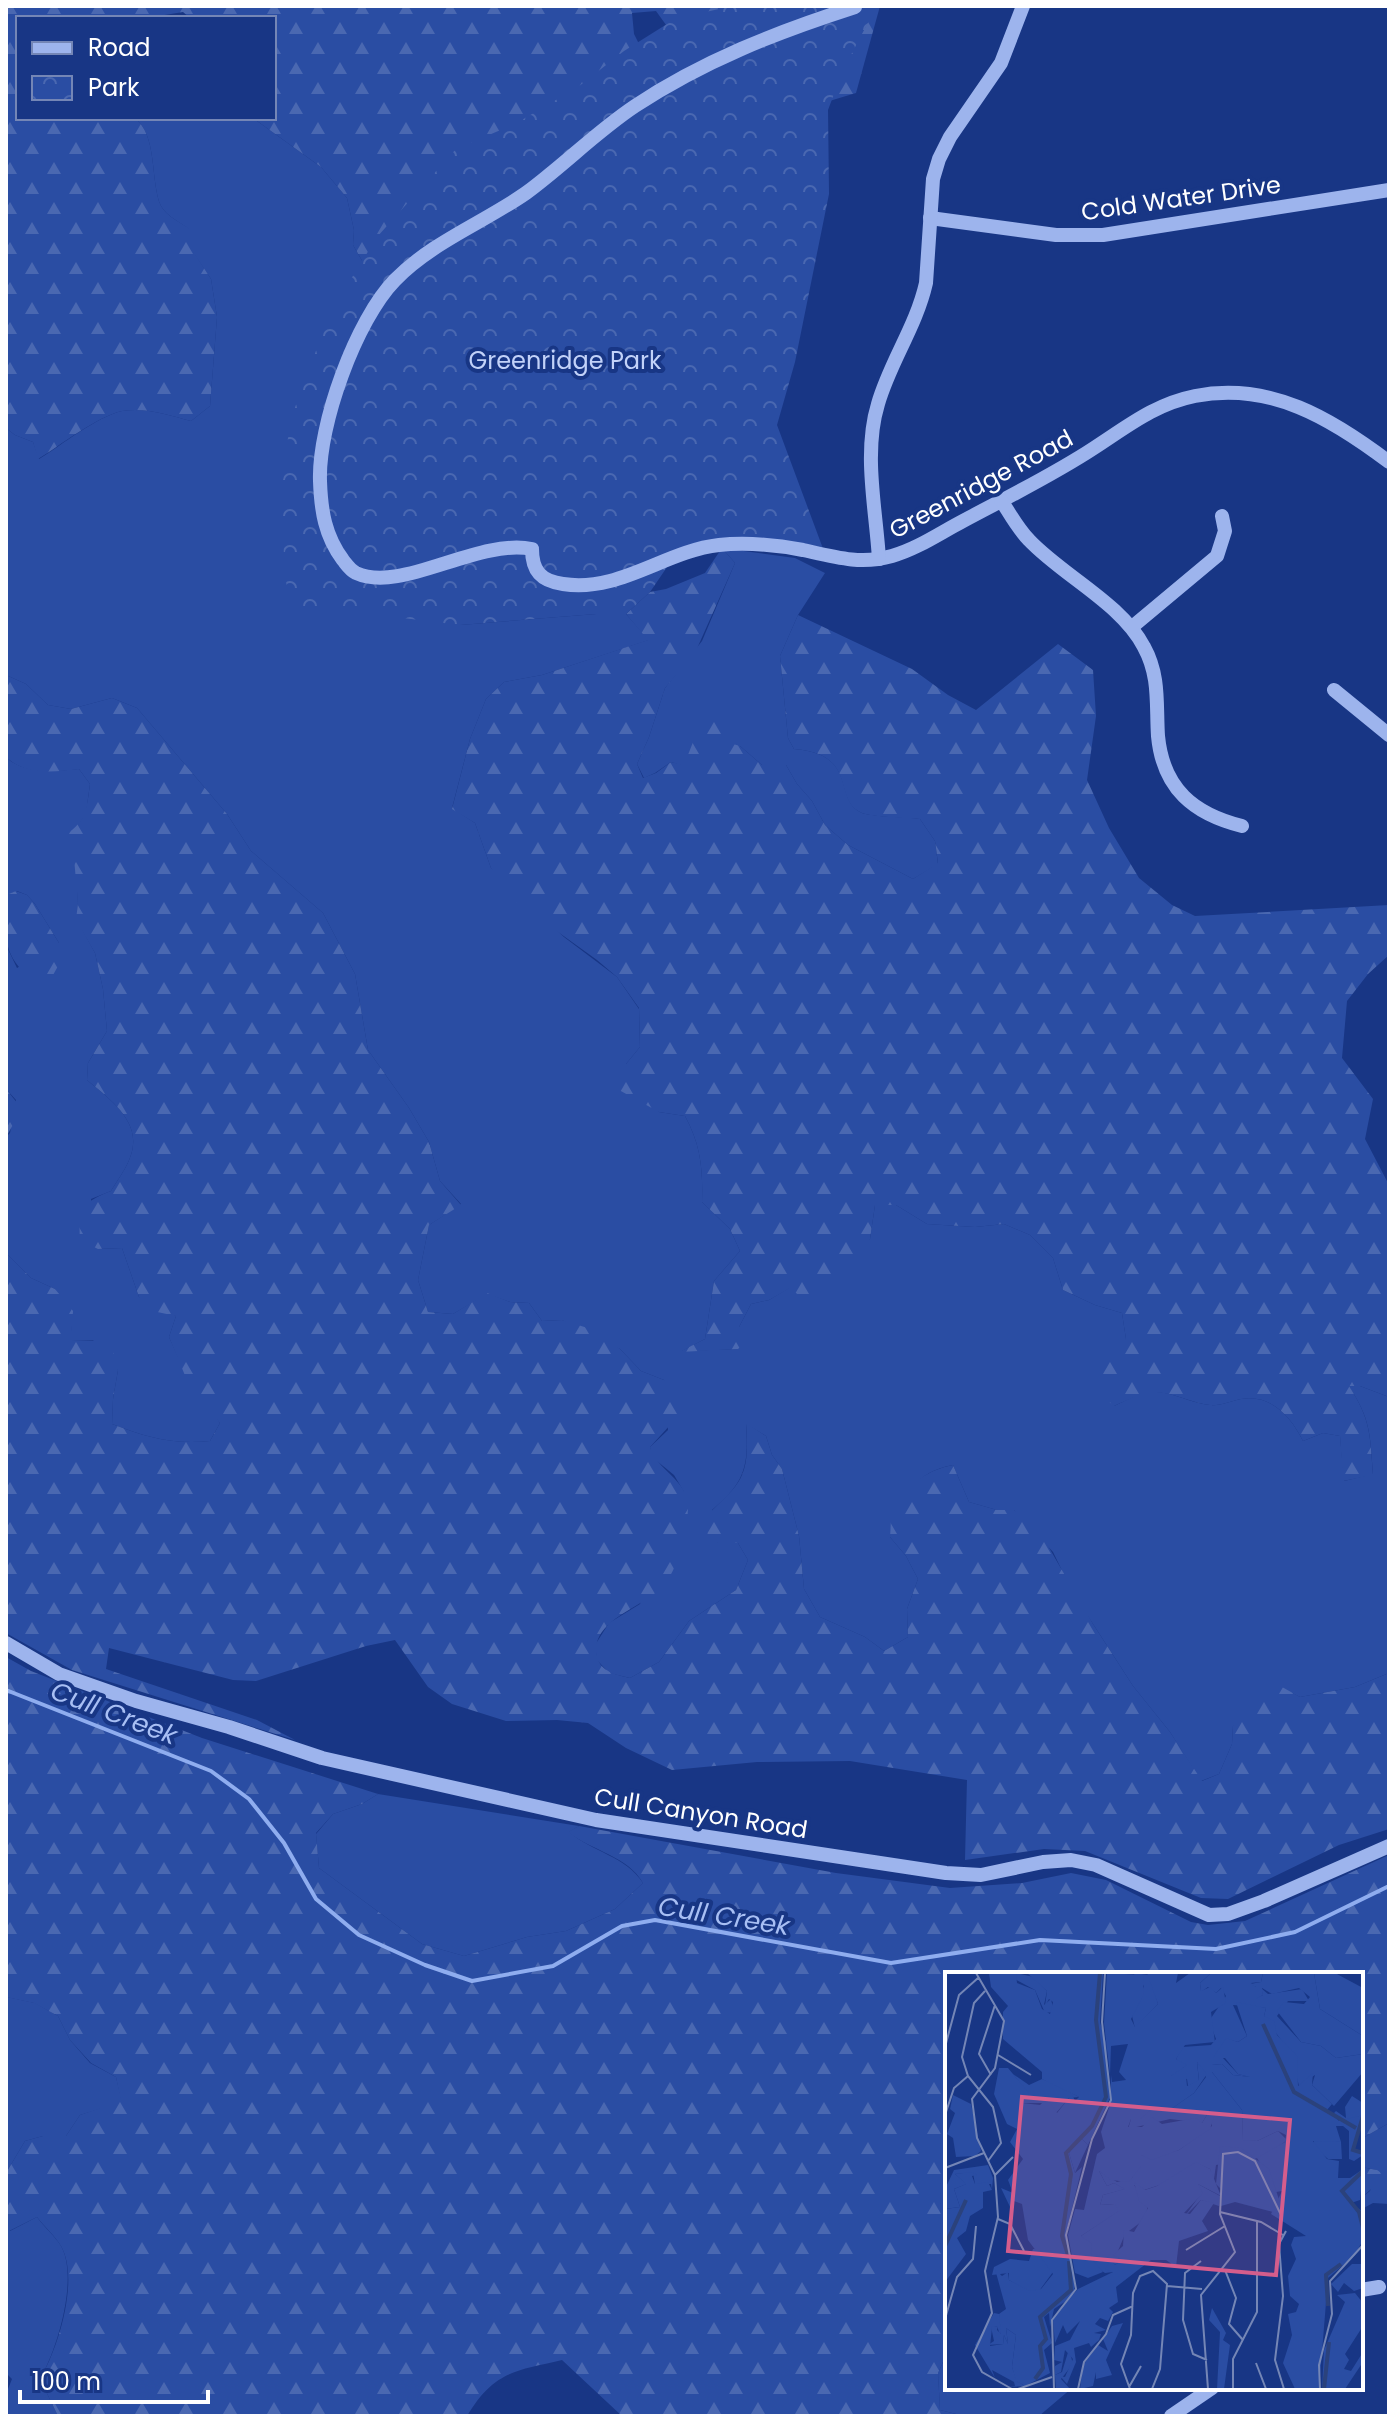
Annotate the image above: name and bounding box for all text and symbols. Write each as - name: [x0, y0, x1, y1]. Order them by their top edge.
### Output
- legend: [16, 16, 276, 120]
- text: Road: [88, 31, 150, 64]
- text: Park: [88, 71, 140, 104]
- street label: Cold Water Drive: [1079, 168, 1283, 228]
- park label: Greenridge Park: [469, 344, 662, 377]
- street label: Greenridge Road: [883, 422, 1079, 546]
- water label: Cull Creek: [46, 1672, 184, 1754]
- street label: Cull Canyon Road: [592, 1780, 810, 1846]
- water label: Cull Creek: [656, 1888, 794, 1944]
- inset map: [945, 1972, 1363, 2390]
- scale bar: [20, 2354, 208, 2404]
- text: 100 m: [32, 2365, 101, 2398]

